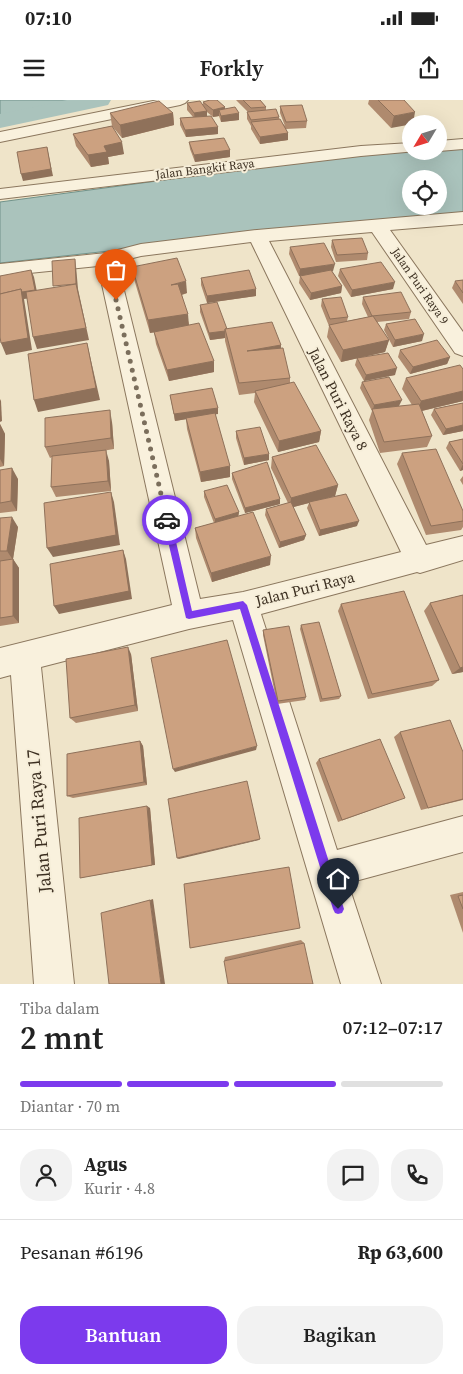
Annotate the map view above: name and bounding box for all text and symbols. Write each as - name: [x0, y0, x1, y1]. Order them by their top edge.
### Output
- text: 07:10: [25, 5, 72, 31]
- text: Forkly: [200, 53, 263, 83]
- icon: menu: [20, 54, 48, 82]
- icon: share: [415, 54, 443, 82]
- north arrow: [402, 115, 448, 160]
- map controls: [402, 115, 447, 215]
- street label: Jalan Bangkit Raya: [154, 155, 256, 183]
- button: locate: [402, 170, 447, 215]
- street label: Jalan Puri Raya 9: [387, 244, 452, 327]
- pin: [95, 249, 137, 300]
- icon: bag: [102, 256, 130, 284]
- street label: Jalan Puri Raya 8: [303, 343, 373, 454]
- courier: [142, 495, 192, 545]
- icon: car: [153, 506, 181, 534]
- street label: Jalan Puri Raya: [252, 566, 357, 611]
- street label: Jalan Puri Raya 17: [20, 748, 57, 895]
- pin: [317, 858, 359, 909]
- icon: home: [324, 865, 352, 893]
- text: Tiba dalam: [20, 997, 100, 1019]
- text: 07:12–07:17: [343, 1014, 443, 1040]
- text: 2 mnt: [20, 1016, 103, 1060]
- text: Diantar · 70 m: [20, 1095, 120, 1117]
- button: person: [20, 1149, 72, 1201]
- button: chat: [327, 1149, 379, 1201]
- button: phone: [391, 1149, 443, 1201]
- text: Agus: [84, 1151, 127, 1177]
- text: Kurir · 4.8: [84, 1177, 155, 1199]
- text: Pesanan #6196: [20, 1239, 143, 1265]
- text: Rp 63,600: [357, 1239, 443, 1265]
- button: Bantuan: [20, 1306, 227, 1364]
- button: Bagikan: [237, 1306, 443, 1364]

